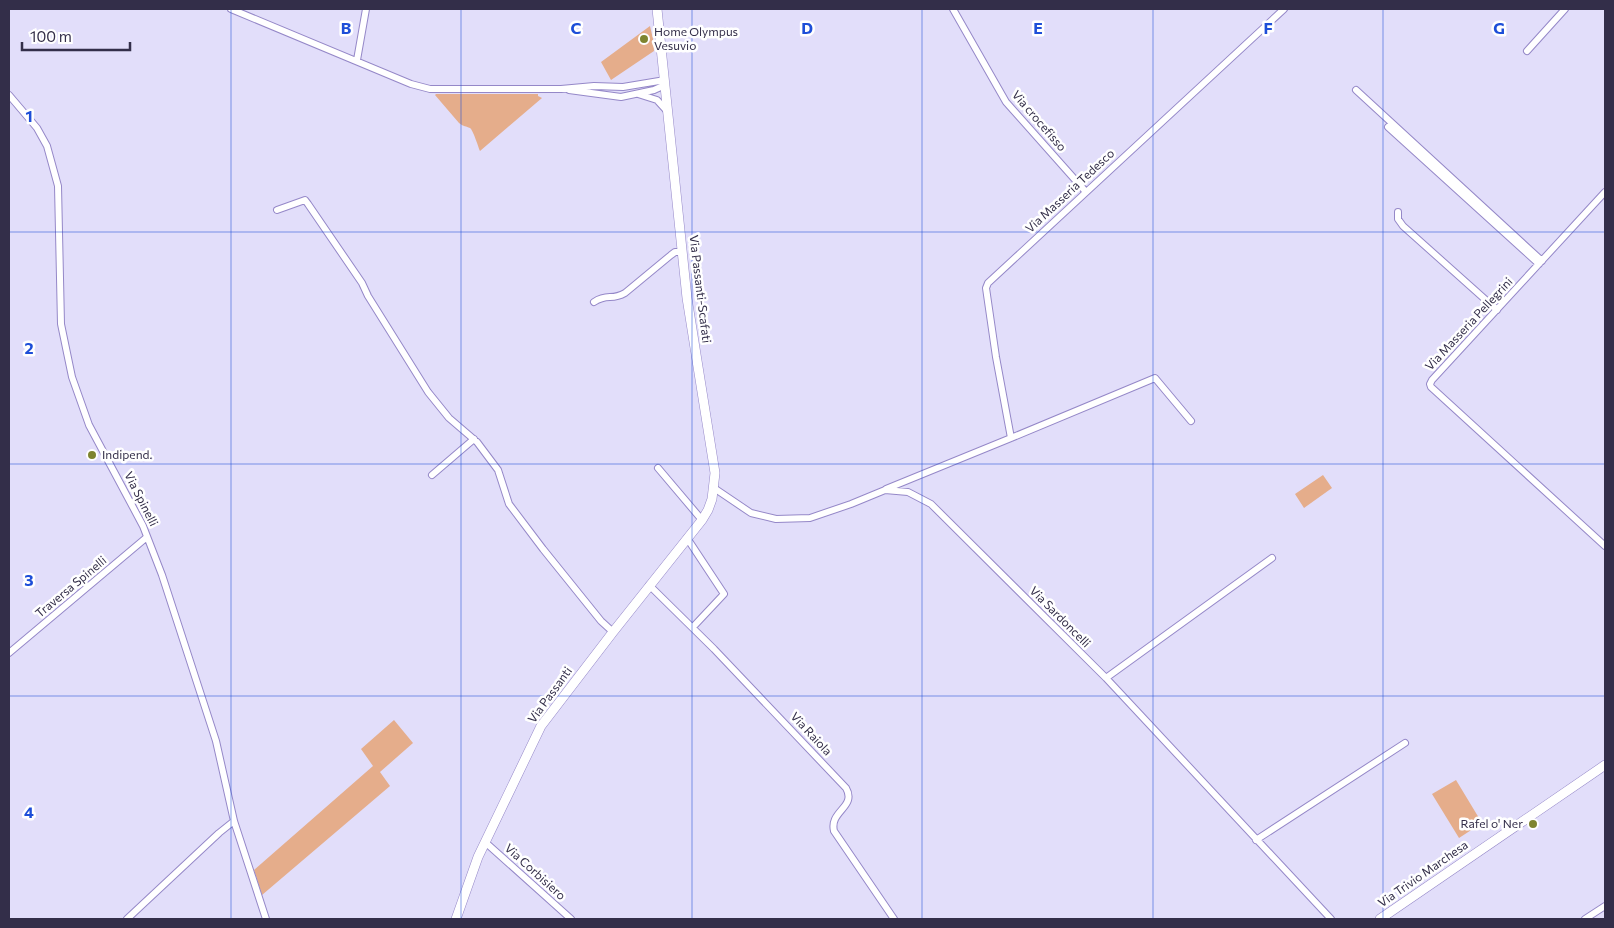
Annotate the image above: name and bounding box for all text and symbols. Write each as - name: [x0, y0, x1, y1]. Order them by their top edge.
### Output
- text: B: [341, 18, 352, 37]
- text: C: [571, 18, 582, 37]
- text: D: [801, 18, 813, 37]
- text: E: [1033, 18, 1043, 37]
- text: F: [1263, 18, 1273, 37]
- text: G: [1493, 18, 1505, 37]
- scale bar: [22, 20, 130, 52]
- place label: Home Olympus Vesuvio: [654, 24, 738, 52]
- text: 100 m: [30, 27, 72, 45]
- marker: Home Olympus Vesuvio: [638, 33, 650, 45]
- street label: Via crocefisso: [1010, 87, 1070, 153]
- text: 1: [25, 106, 33, 125]
- street label: Via Masseria Tedesco: [1022, 146, 1117, 235]
- street label: Via Passanti-Scafati: [687, 234, 715, 344]
- street label: Via Masseria Pellegrini: [1422, 274, 1515, 373]
- text: 2: [24, 338, 34, 357]
- place label: Indipend.: [102, 447, 152, 461]
- marker: Indipend.: [86, 449, 98, 461]
- street label: Via Spinelli: [122, 469, 162, 528]
- street label: Traversa Spinelli: [32, 553, 109, 620]
- text: 3: [24, 570, 34, 589]
- street label: Via Sardoncelli: [1027, 583, 1094, 650]
- street label: Via Passanti: [524, 664, 574, 725]
- street label: Via Raiola: [788, 709, 835, 758]
- text: 4: [24, 802, 34, 821]
- place label: Rafel o' Ner: [1461, 816, 1523, 830]
- marker: Rafel o' Ner: [1527, 818, 1539, 830]
- street label: Via Trivio Marchesa: [1375, 837, 1470, 909]
- street label: Via Corbisiero: [502, 840, 569, 902]

